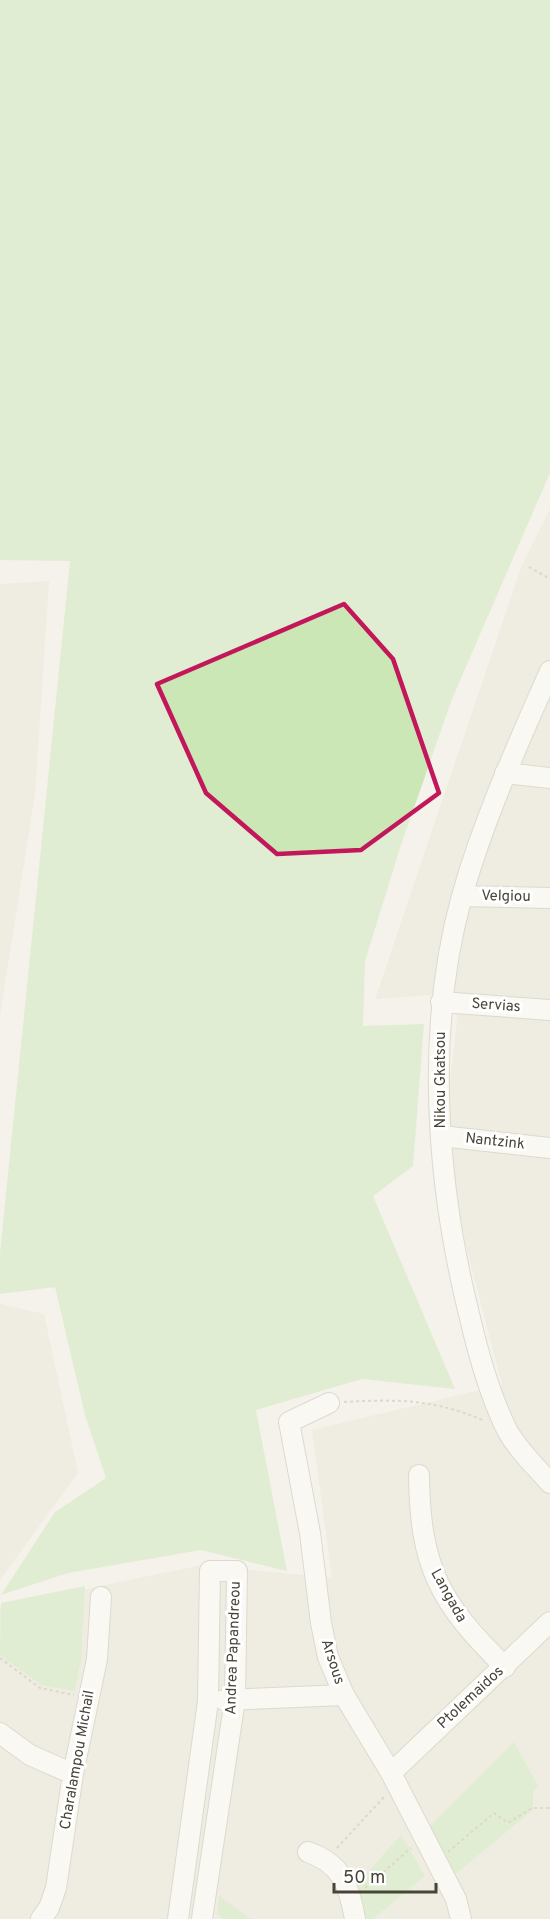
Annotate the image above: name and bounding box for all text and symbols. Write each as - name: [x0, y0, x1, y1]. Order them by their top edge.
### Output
- street label: Velgiou: [481, 887, 531, 907]
- street label: Servias: [471, 995, 521, 1017]
- street label: Nikou Gkatsou: [432, 1031, 451, 1129]
- street label: Nantzink: [464, 1129, 526, 1155]
- street label: Langada: [426, 1566, 470, 1626]
- street label: Andrea Papandreou: [222, 1581, 246, 1715]
- street label: Arsous: [316, 1637, 348, 1687]
- street label: Ptolemaidos: [434, 1662, 508, 1734]
- street label: Charalampou Michail: [56, 1689, 100, 1831]
- scale bar: [334, 1856, 436, 1894]
- text: 50 m: [343, 1867, 385, 1890]

